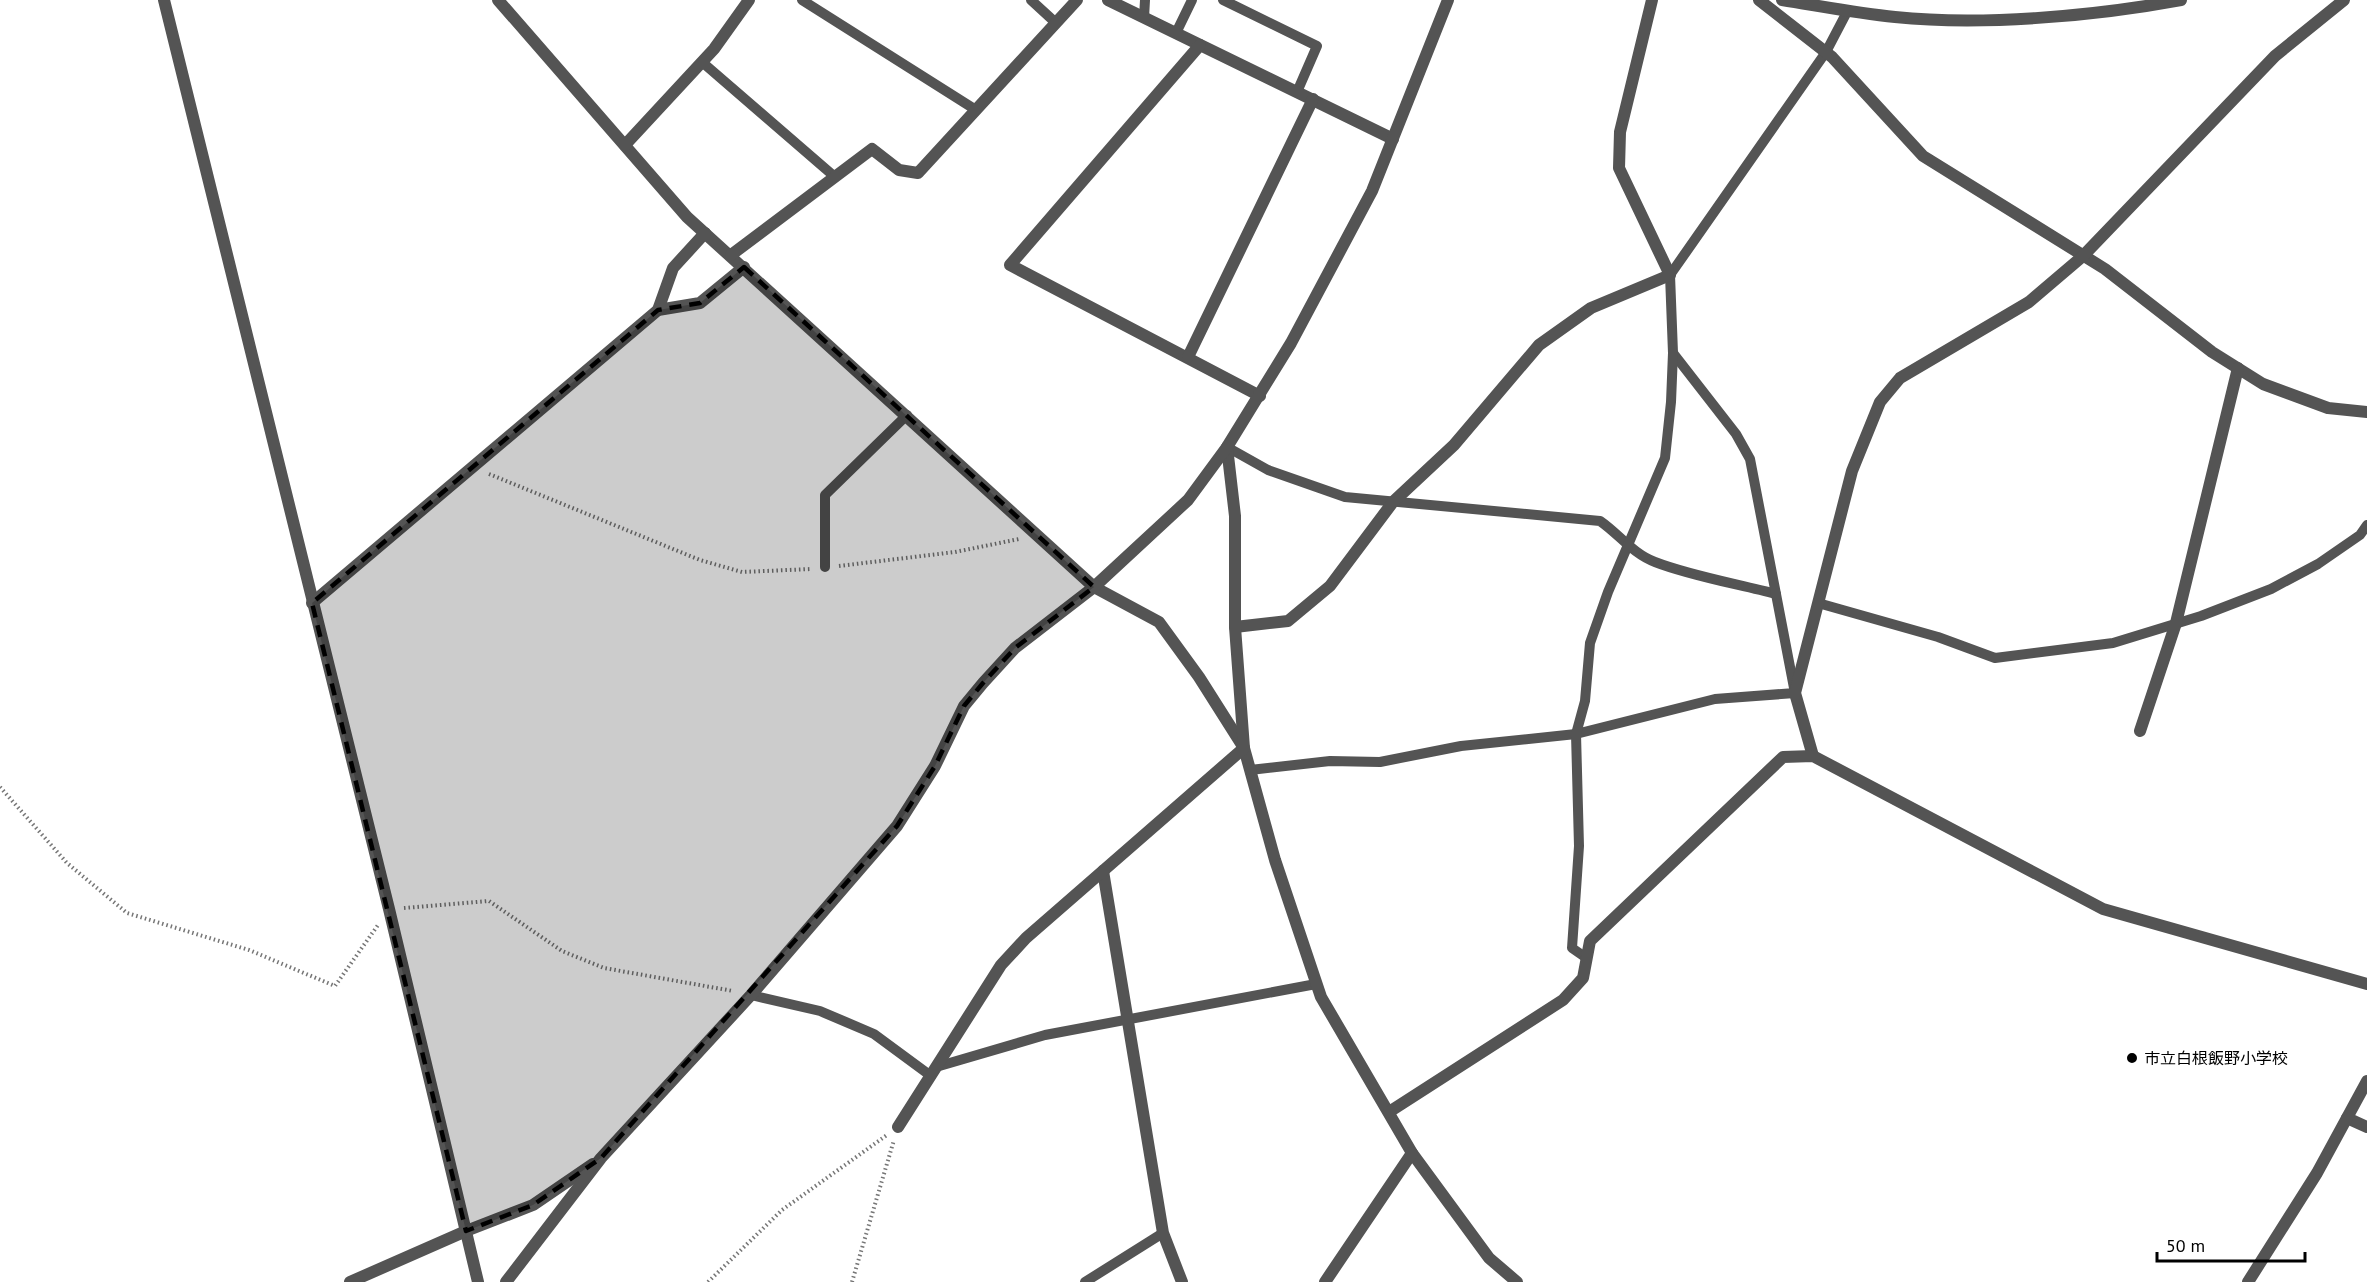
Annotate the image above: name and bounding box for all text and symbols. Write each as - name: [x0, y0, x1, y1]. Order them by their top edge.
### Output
- place label: 市立白根飯野小学校: [2144, 1048, 2288, 1068]
- marker: 市立白根飯野小学校: [2125, 1051, 2139, 1065]
- scale bar: [2157, 1225, 2306, 1263]
- text: 50 m: [2166, 1234, 2205, 1257]

